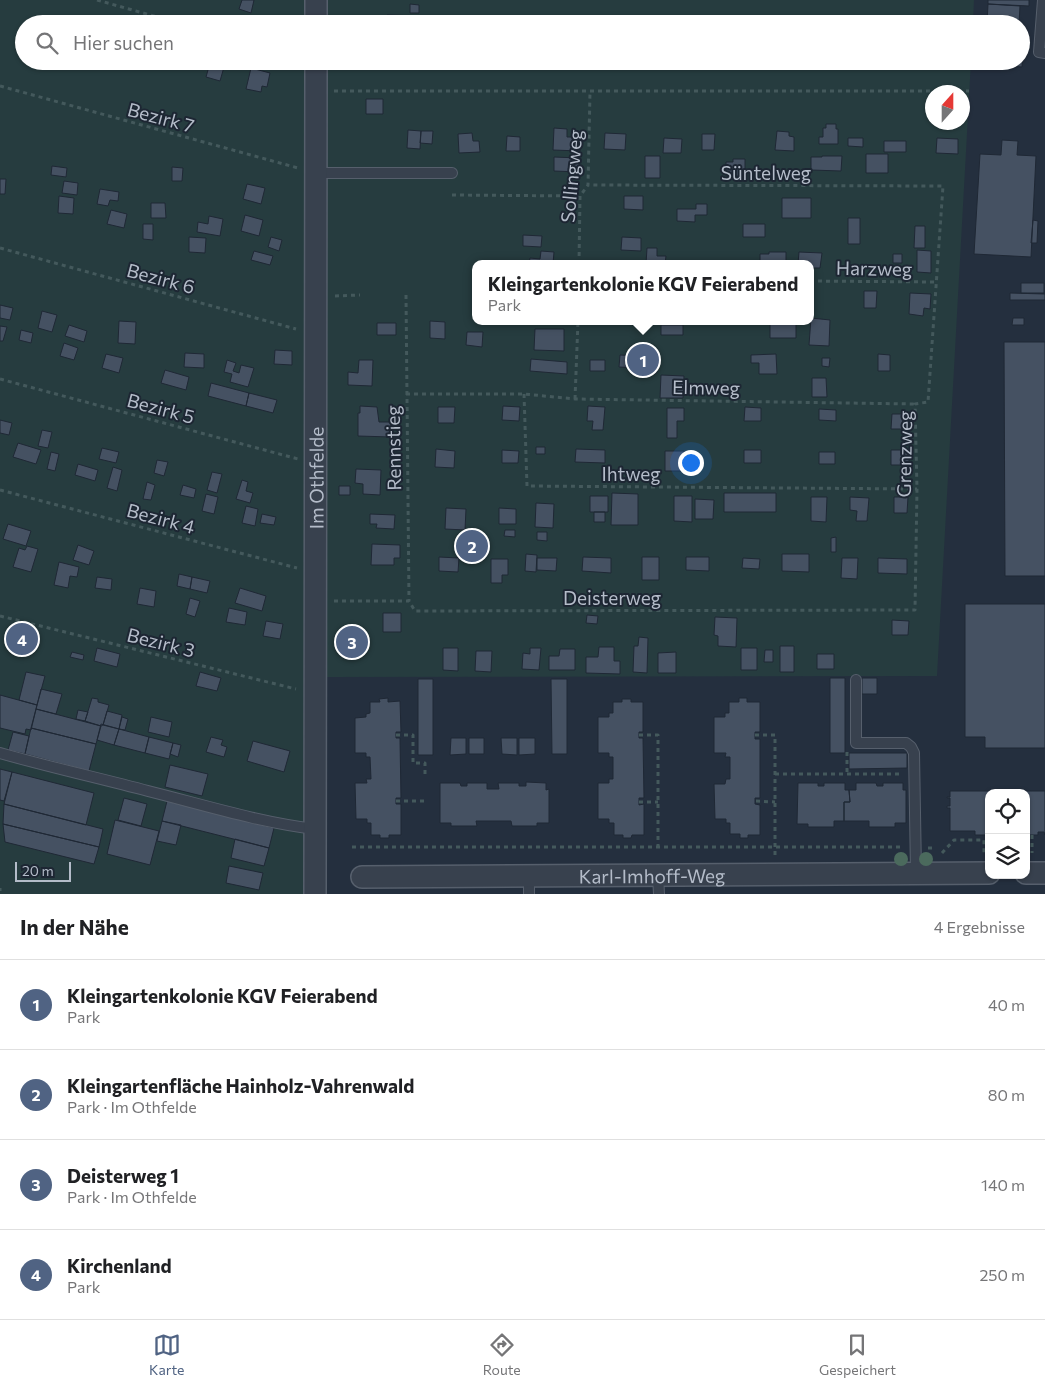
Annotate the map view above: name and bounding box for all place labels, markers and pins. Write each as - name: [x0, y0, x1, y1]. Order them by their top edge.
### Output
- pin: 1: [627, 341, 659, 379]
- pin: 2: [456, 527, 488, 565]
- pin: 4: [6, 620, 38, 658]
- pin: 3: [336, 623, 368, 661]

